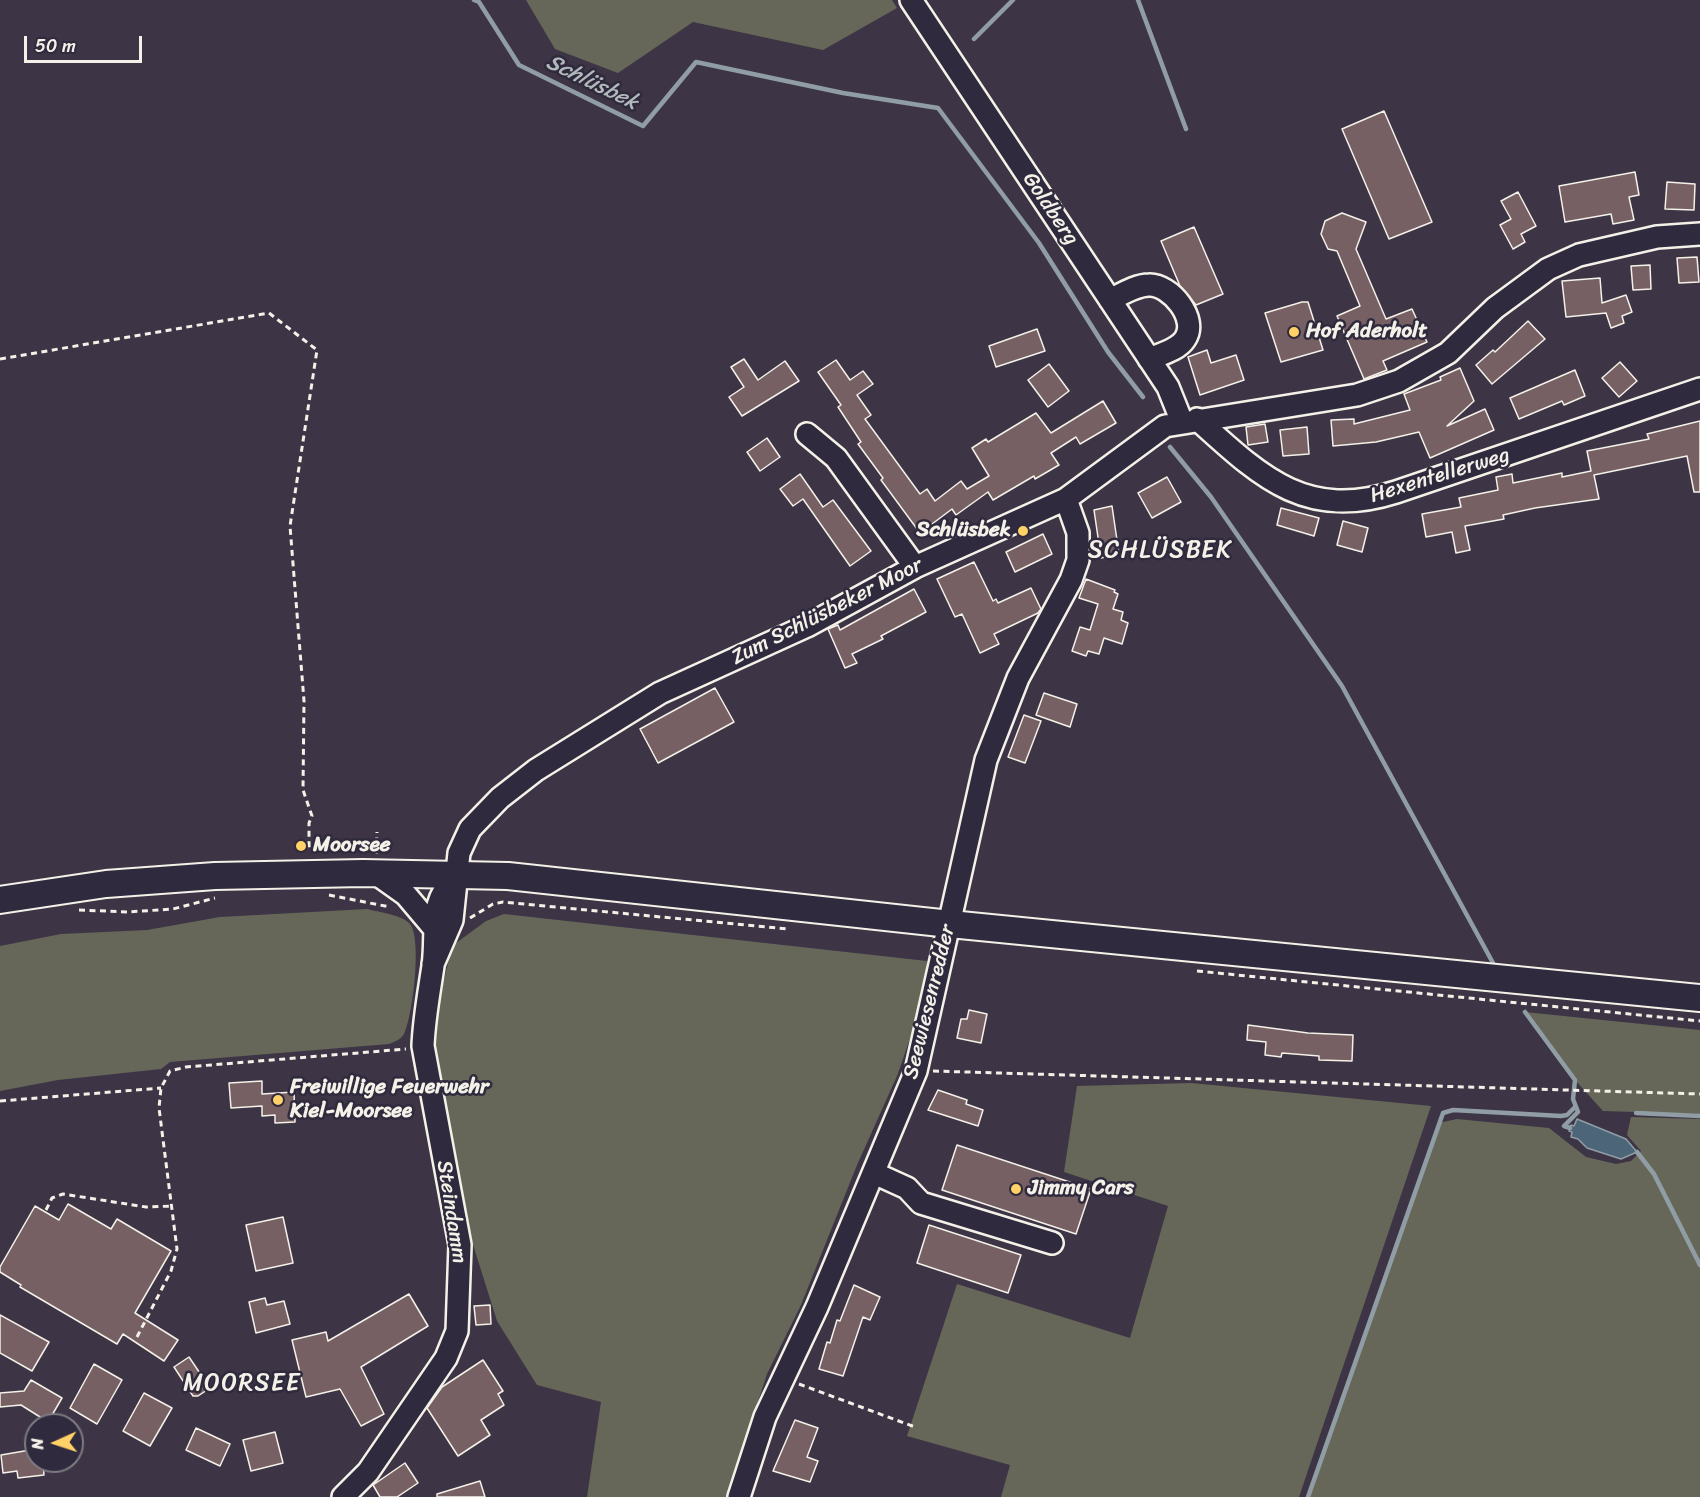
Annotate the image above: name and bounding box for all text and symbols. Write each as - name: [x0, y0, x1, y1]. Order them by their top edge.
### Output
- scale bar: [27, 24, 146, 62]
- text: 50 m: [35, 30, 76, 62]
- water label: Schlüsbek: [542, 49, 642, 117]
- street label: Goldberg: [1017, 168, 1083, 250]
- place label: Hof Aderholt: [1306, 319, 1427, 345]
- marker: Hof Aderholt: [1287, 325, 1301, 339]
- street label: Hexentellerweg: [1367, 443, 1513, 509]
- place label: Schlüsbek: [916, 518, 1011, 544]
- marker: Schlüsbek: [1016, 524, 1030, 538]
- district label: SCHLÜSBEK: [1087, 537, 1233, 565]
- street label: Zum Schlüsbeker Moor: [727, 553, 927, 671]
- place label: Moorsee: [313, 833, 391, 859]
- marker: Moorsee: [294, 839, 308, 853]
- street label: Seewiesenredder: [899, 922, 961, 1082]
- place label: Freiwillige Feuerwehr Kiel-Moorsee: [290, 1075, 489, 1125]
- marker: Freiwillige Feuerwehr Kiel-Moorsee: [271, 1093, 285, 1107]
- street label: Steindamm: [430, 1159, 472, 1265]
- place label: Jimmy Cars: [1028, 1176, 1134, 1202]
- marker: Jimmy Cars: [1009, 1182, 1023, 1196]
- district label: MOORSEE: [184, 1370, 300, 1398]
- north arrow: [24, 1413, 84, 1473]
- text: N: [23, 1438, 52, 1450]

